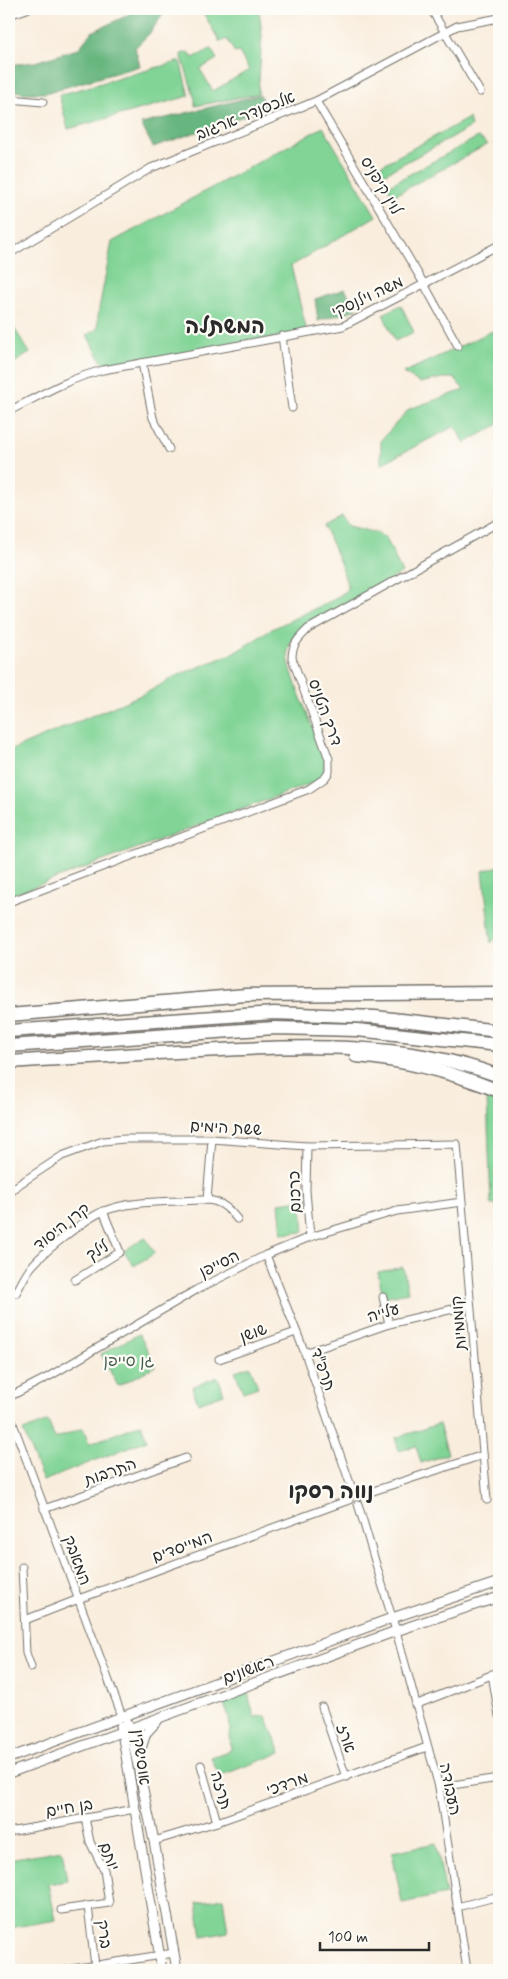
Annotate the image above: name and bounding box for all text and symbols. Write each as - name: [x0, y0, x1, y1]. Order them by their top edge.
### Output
- street label: אלכסנדר ארגוב: [193, 87, 298, 146]
- street label: לוין קיפניס: [355, 153, 407, 220]
- street label: משה וילנסקי: [328, 272, 407, 323]
- district label: המשתלה: [185, 313, 265, 341]
- street label: דרך הטניס: [303, 676, 346, 749]
- street label: ששת הימים: [189, 1116, 262, 1141]
- street label: כרכום: [284, 1170, 307, 1213]
- street label: קרן היסוד: [29, 1198, 95, 1256]
- street label: לילך: [83, 1236, 113, 1266]
- street label: הסייפן: [196, 1246, 243, 1283]
- street label: קוממיות: [447, 1295, 472, 1352]
- street label: עלייה: [365, 1299, 402, 1328]
- street label: שושן: [237, 1319, 270, 1348]
- street label: תרפ"ד: [305, 1345, 340, 1394]
- park label: גן סייפן: [104, 1351, 155, 1372]
- street label: התרבות: [80, 1453, 140, 1492]
- district label: נווה רסקו: [289, 1478, 373, 1506]
- street label: המייסדים: [149, 1527, 216, 1568]
- street label: המאבק: [58, 1533, 95, 1588]
- street label: ראשונים: [220, 1651, 278, 1690]
- street label: ארז: [331, 1721, 360, 1756]
- street label: אוסישקין: [126, 1728, 155, 1787]
- street label: העבודה: [434, 1761, 465, 1818]
- street label: מרדכי: [264, 1767, 311, 1801]
- street label: תרזה: [205, 1769, 236, 1812]
- street label: בן חיים: [44, 1794, 95, 1823]
- street label: יותם: [94, 1839, 124, 1874]
- street label: ברק: [91, 1919, 116, 1950]
- scale bar: [320, 1919, 429, 1951]
- text: 100 m: [328, 1928, 368, 1948]

